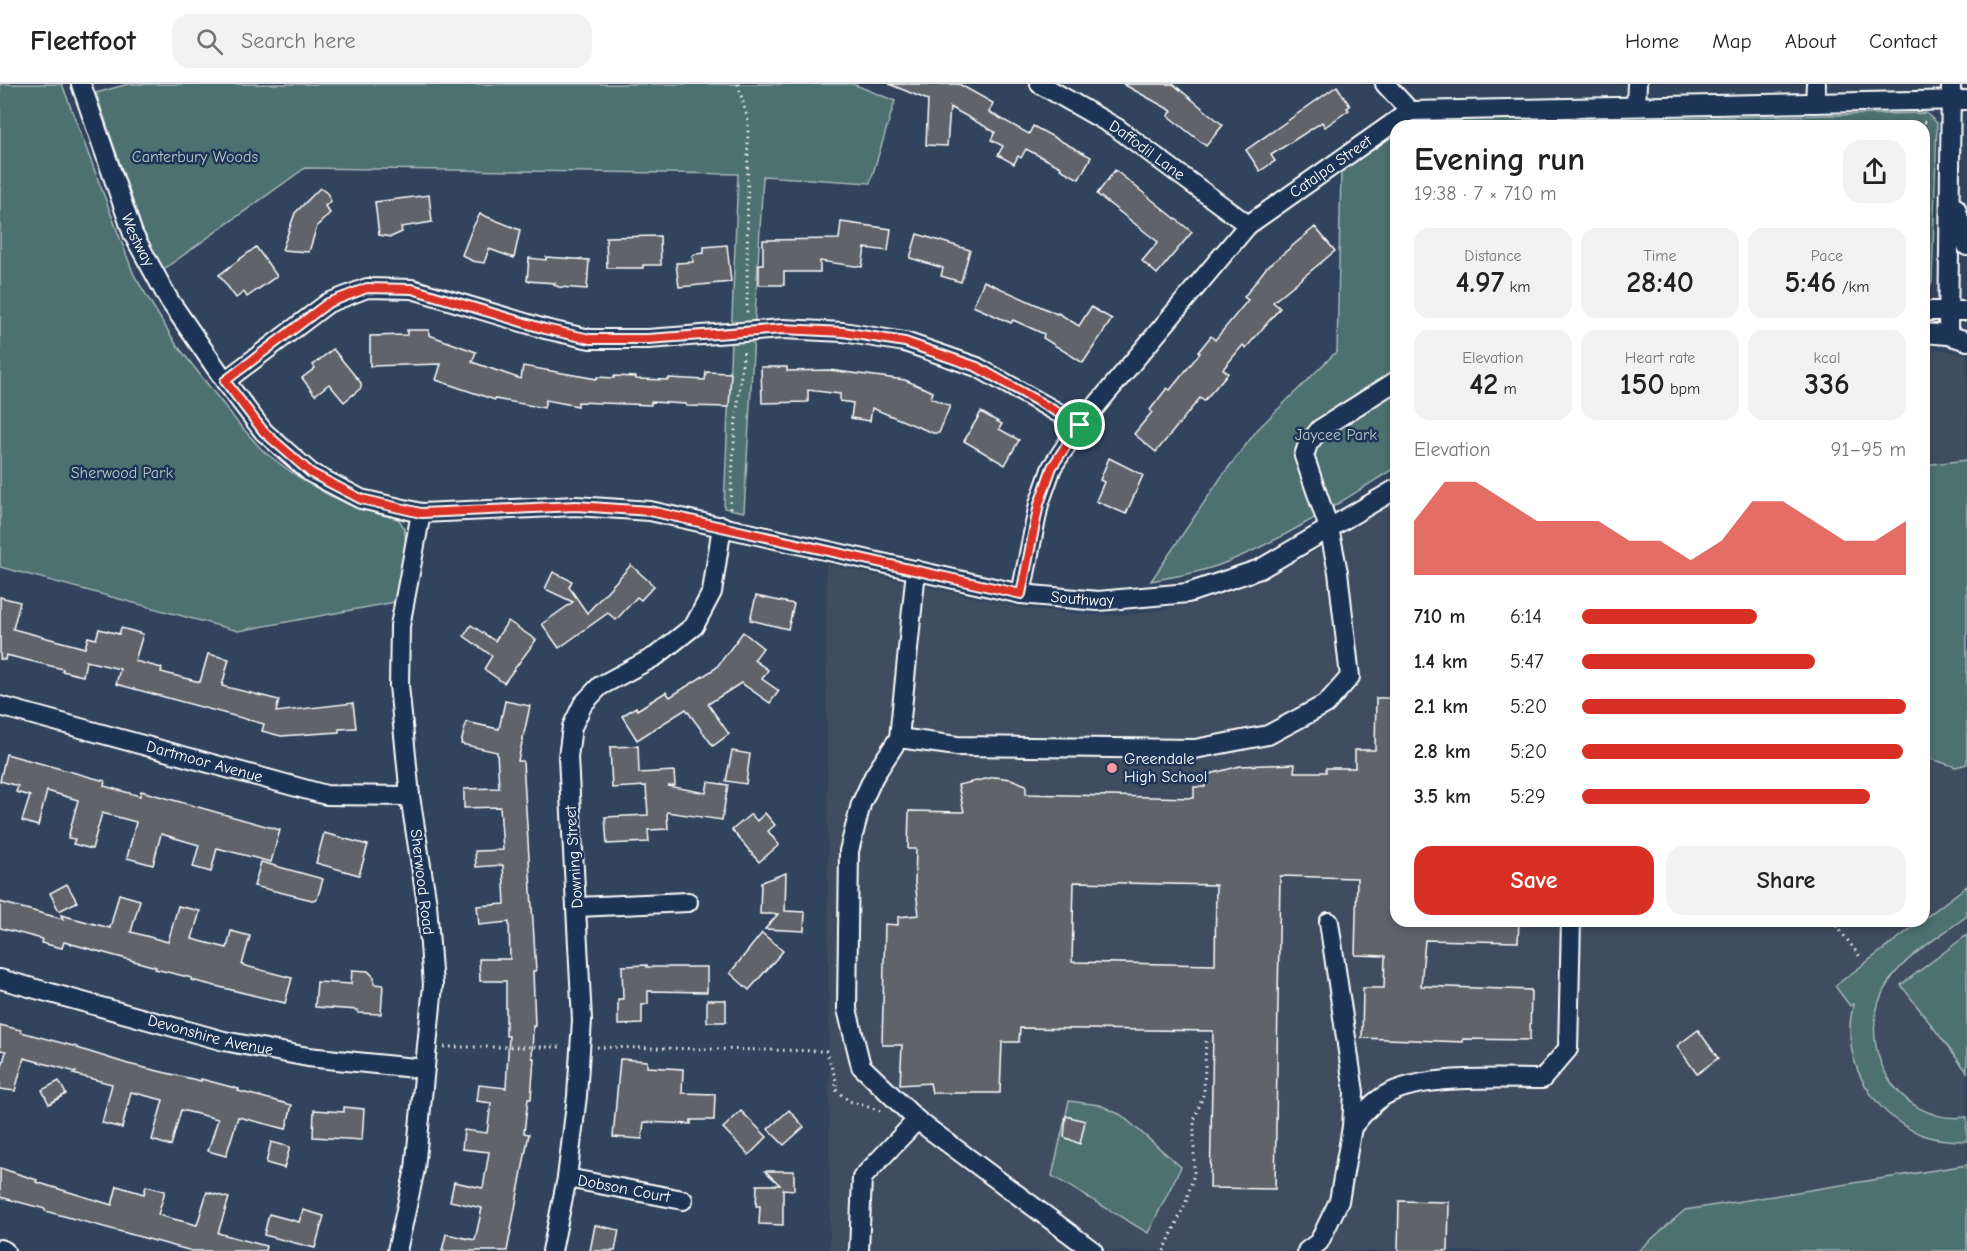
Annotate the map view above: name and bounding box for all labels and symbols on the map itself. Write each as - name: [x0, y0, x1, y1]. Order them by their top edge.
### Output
- street label: Daffodil Lane: [1106, 117, 1188, 184]
- street label: Catalpa Street: [1286, 131, 1376, 202]
- park label: Canterbury Woods: [132, 148, 258, 166]
- street label: Westway: [118, 211, 158, 270]
- pin: [1054, 399, 1105, 450]
- park label: Jaycee Park: [1295, 426, 1377, 444]
- park label: Sherwood Park: [71, 464, 173, 482]
- street label: Southway: [1050, 588, 1115, 610]
- street label: Dartmoor Avenue: [144, 737, 265, 786]
- place label: Greendale High School: [1124, 750, 1207, 786]
- marker: Greendale High School: [1105, 761, 1119, 775]
- street label: Downing Street: [561, 804, 587, 909]
- street label: Sherwood Road: [407, 828, 437, 936]
- street label: Devonshire Avenue: [146, 1011, 275, 1059]
- street label: Dobson Court: [576, 1171, 672, 1206]

